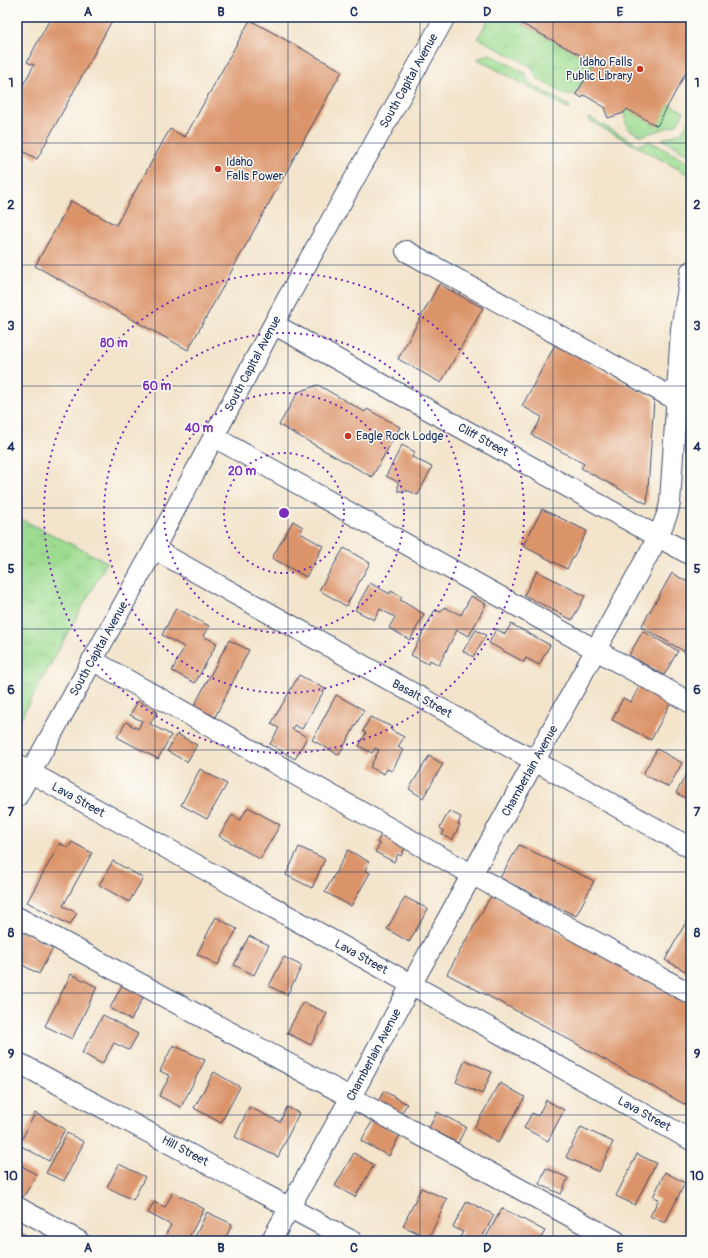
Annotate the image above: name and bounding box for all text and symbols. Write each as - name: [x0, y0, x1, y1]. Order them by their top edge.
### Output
- text: A: [84, 4, 93, 20]
- text: B: [217, 4, 225, 20]
- text: C: [350, 4, 358, 20]
- text: D: [483, 4, 491, 20]
- text: E: [617, 4, 624, 20]
- street label: South Capital Avenue: [377, 31, 441, 131]
- place label: Idaho Falls Public Library: [566, 55, 633, 84]
- marker: Idaho Falls Public Library: [635, 64, 645, 74]
- text: 1: [8, 75, 14, 91]
- text: 1: [694, 75, 700, 91]
- place label: Idaho Falls Power: [226, 155, 284, 184]
- marker: Idaho Falls Power: [213, 164, 223, 174]
- text: 2: [7, 197, 15, 213]
- text: 2: [693, 197, 701, 213]
- street label: South Capital Avenue: [221, 314, 285, 414]
- text: 3: [7, 318, 15, 334]
- text: 3: [693, 318, 701, 334]
- text: 80 m: [100, 336, 128, 351]
- text: 60 m: [143, 379, 172, 394]
- street label: Cliff Street: [455, 420, 511, 460]
- text: 40 m: [184, 421, 214, 436]
- place label: Eagle Rock Lodge: [356, 429, 443, 444]
- marker: Eagle Rock Lodge: [343, 431, 353, 441]
- text: 4: [7, 439, 15, 455]
- text: 4: [693, 439, 701, 455]
- text: 20 m: [228, 464, 256, 479]
- centre of rings: [277, 506, 291, 520]
- text: 5: [7, 561, 15, 577]
- text: 5: [693, 561, 701, 577]
- street label: South Capital Avenue: [67, 599, 131, 699]
- street label: Basalt Street: [389, 676, 455, 722]
- text: 6: [7, 682, 15, 698]
- text: 6: [693, 682, 701, 698]
- street label: Chamberlain Avenue: [499, 723, 561, 819]
- street label: Lava Street: [49, 779, 107, 821]
- text: 7: [8, 804, 15, 820]
- text: 7: [694, 804, 701, 820]
- text: 8: [8, 925, 15, 941]
- text: 8: [694, 925, 701, 941]
- street label: Lava Street: [332, 936, 390, 978]
- street label: Chamberlain Avenue: [343, 1006, 405, 1104]
- text: 9: [8, 1046, 15, 1062]
- text: 9: [694, 1046, 701, 1062]
- street label: Lava Street: [615, 1093, 673, 1135]
- street label: Hill Street: [159, 1133, 211, 1170]
- text: 10: [4, 1168, 18, 1184]
- text: 10: [690, 1168, 704, 1184]
- text: A: [84, 1240, 93, 1256]
- text: B: [217, 1240, 225, 1256]
- text: C: [350, 1240, 358, 1256]
- text: D: [483, 1240, 491, 1256]
- text: E: [617, 1240, 624, 1256]

